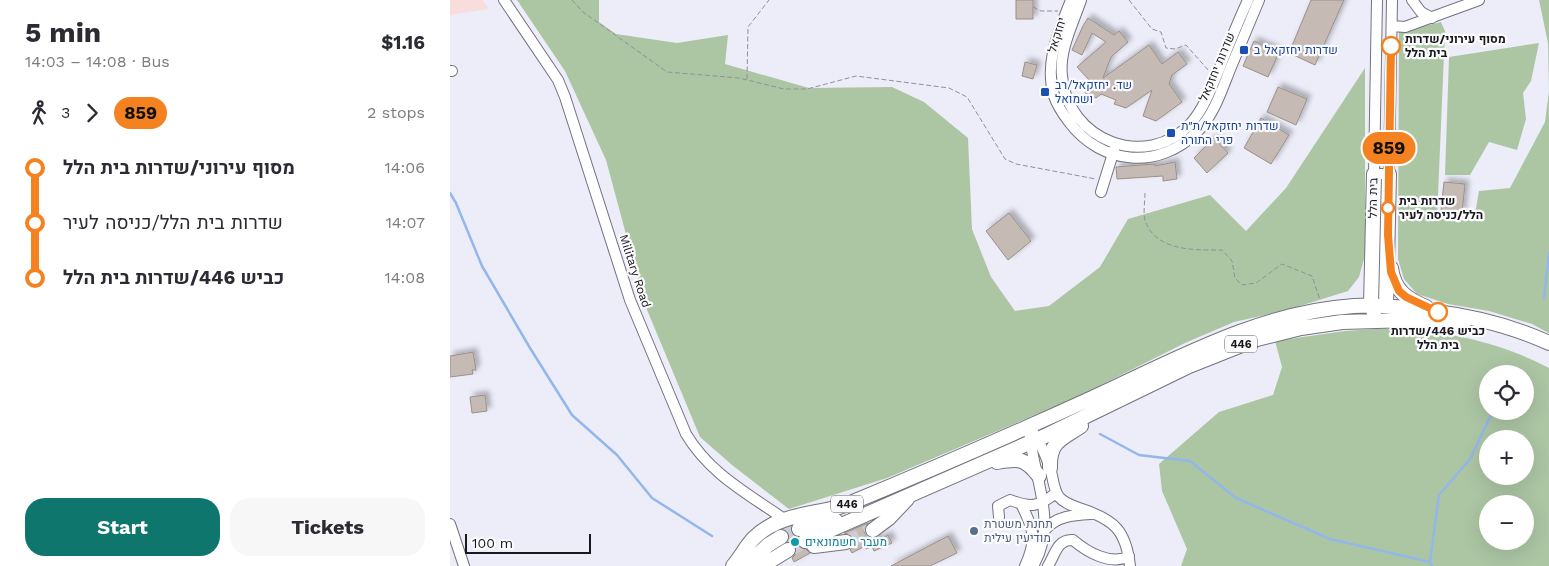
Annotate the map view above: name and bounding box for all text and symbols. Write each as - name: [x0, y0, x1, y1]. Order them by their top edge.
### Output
- text: 5 min: [25, 16, 101, 49]
- street label: יחזקאל: [1045, 16, 1069, 54]
- text: $1.16: [381, 31, 425, 54]
- street label: שדרות יחזקאל: [1196, 31, 1238, 103]
- place label: מסוף עירוני/שדרות בית הלל: [1405, 32, 1506, 60]
- marker: מסוף עירוני/שדרות בית הלל: [1381, 36, 1401, 56]
- place label: שדרות יחזקאל ב: [1254, 43, 1338, 57]
- marker: שדרות יחזקאל ב: [1238, 44, 1250, 56]
- text: 14:03 – 14:08 · Bus: [25, 52, 170, 71]
- place label: שד. יחזקאל/רב ושמואל: [1055, 78, 1132, 106]
- marker: שד. יחזקאל/רב ושמואל: [1039, 86, 1051, 98]
- icon: walk: [25, 99, 53, 127]
- icon: forward: [78, 99, 106, 127]
- text: 859: [124, 102, 157, 123]
- text: 3: [61, 103, 70, 122]
- text: 2 stops: [367, 103, 425, 122]
- place label: שדרות יחזקאל/ת״ת פרי התורה: [1181, 119, 1278, 147]
- marker: שדרות יחזקאל/ת״ת פרי התורה: [1165, 127, 1177, 139]
- line badge: 859: [1360, 132, 1418, 164]
- text: 859: [1373, 137, 1405, 158]
- text: מסוף עירוני/שדרות בית הלל: [63, 156, 295, 179]
- text: 14:06: [385, 158, 425, 177]
- street label: בית הלל: [1366, 177, 1380, 219]
- place label: שדרות בית הלל/כניסה לעיר: [1399, 194, 1483, 222]
- marker: שדרות בית הלל/כניסה לעיר: [1381, 201, 1395, 215]
- text: שדרות בית הלל/כניסה לעיר: [63, 211, 283, 234]
- text: 14:07: [386, 213, 425, 232]
- street label: Military Road: [617, 233, 653, 309]
- text: כביש 446/שדרות בית הלל: [63, 266, 284, 289]
- text: 14:08: [384, 268, 425, 287]
- marker: כביש 446/שדרות בית הלל: [1428, 302, 1448, 322]
- place label: כביש 446/שדרות בית הלל: [1391, 324, 1485, 352]
- road number: 446: [1225, 336, 1257, 352]
- map controls: [1479, 365, 1534, 550]
- button: locate: [1479, 365, 1534, 420]
- button: +: [1479, 430, 1534, 485]
- button: −: [1479, 495, 1534, 550]
- road number: 446: [831, 496, 863, 512]
- button: Start: [25, 498, 220, 556]
- button: Tickets: [230, 498, 425, 556]
- place label: תחנת משטרת מודיעין עילית: [984, 517, 1053, 545]
- marker: תחנת משטרת מודיעין עילית: [968, 525, 980, 537]
- scale bar: [465, 531, 591, 554]
- text: 100 m: [472, 535, 513, 551]
- place label: מעבר חשמונאים: [805, 535, 887, 549]
- marker: מעבר חשמונאים: [789, 536, 801, 548]

